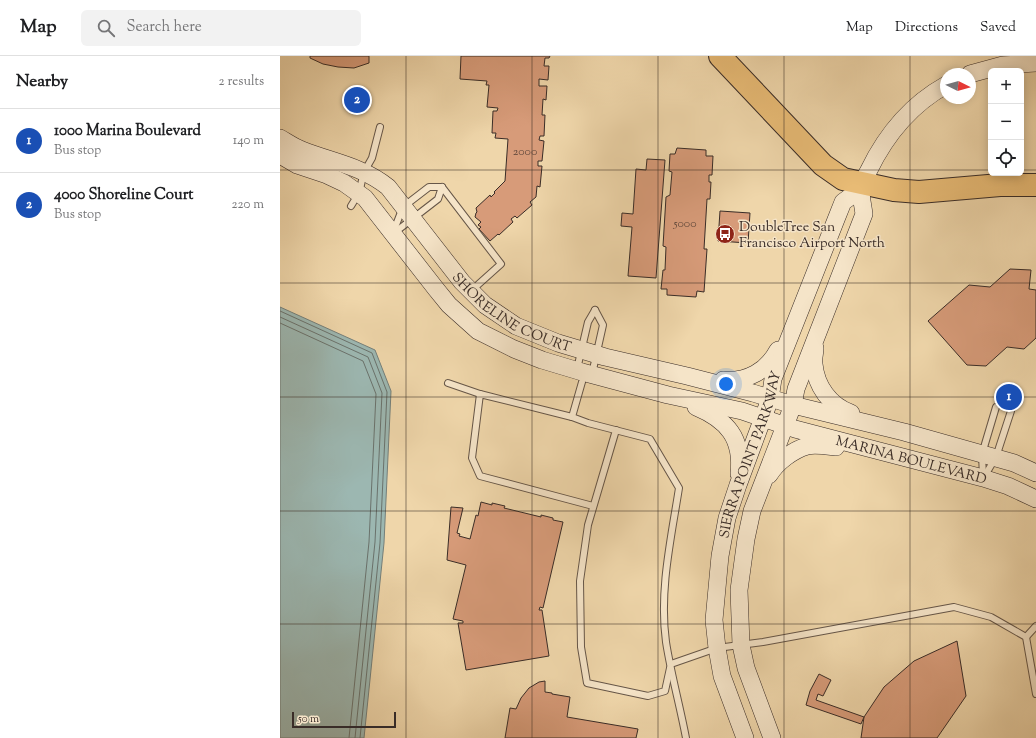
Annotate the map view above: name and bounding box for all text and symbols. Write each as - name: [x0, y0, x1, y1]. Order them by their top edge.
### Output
- search box: [81, 10, 361, 46]
- text: Map: [20, 14, 57, 41]
- icon: search: [95, 17, 117, 39]
- text: Search here: [127, 17, 202, 38]
- text: Map: [846, 18, 873, 38]
- text: Directions: [895, 18, 958, 38]
- text: Saved: [980, 18, 1016, 38]
- north arrow: [940, 68, 976, 104]
- map controls: [988, 68, 1024, 176]
- button: +: [988, 68, 1024, 104]
- text: Nearby: [16, 70, 68, 94]
- text: 2 results: [219, 73, 264, 91]
- pin: 2: [344, 85, 370, 115]
- button: −: [988, 104, 1024, 140]
- text: 1000 Marina Boulevard: [54, 121, 201, 142]
- text: 1: [27, 132, 31, 150]
- text: 140 m: [233, 132, 264, 150]
- button: locate: [988, 140, 1024, 176]
- text: Bus stop: [54, 142, 101, 160]
- house number: 2000: [513, 143, 537, 161]
- text: 4000 Shoreline Court: [54, 185, 193, 206]
- text: 2: [26, 196, 32, 214]
- text: 220 m: [231, 196, 264, 214]
- text: Bus stop: [54, 206, 101, 224]
- house number: 5000: [672, 215, 697, 233]
- place label: DoubleTree San Francisco Airport North: [739, 218, 885, 254]
- bus stop icon: DoubleTree San Francisco Airport North: [714, 223, 736, 245]
- street label: SHORELINE COURT: [446, 269, 573, 358]
- street label: SIERRA POINT PARKWAY: [715, 368, 787, 540]
- your location: [716, 374, 736, 394]
- pin: 1: [996, 382, 1022, 412]
- street label: MARINA BOULEVARD: [833, 432, 989, 491]
- scale bar: [292, 710, 396, 729]
- text: 50 m: [298, 711, 319, 727]

